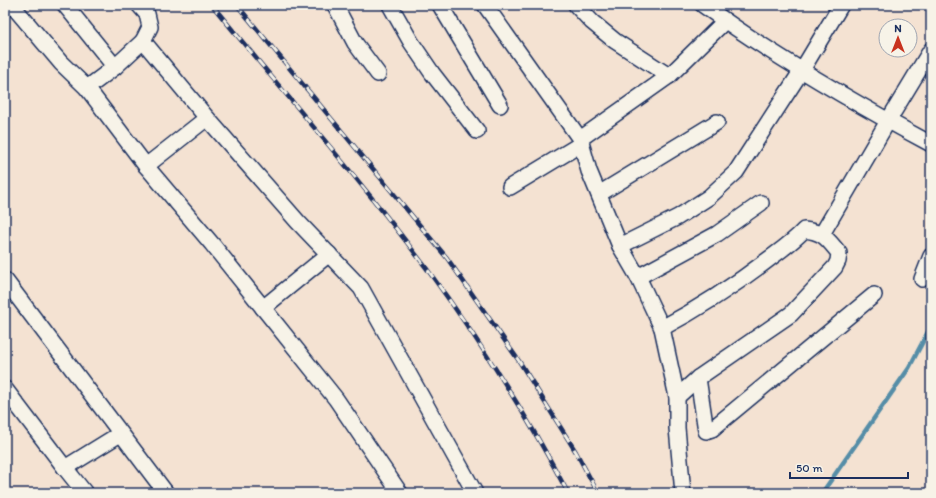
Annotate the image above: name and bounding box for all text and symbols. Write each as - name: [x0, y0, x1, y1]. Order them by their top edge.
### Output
- north arrow: [878, 18, 918, 58]
- text: N: [894, 22, 902, 35]
- scale bar: [790, 454, 908, 480]
- text: 50 m: [796, 461, 822, 475]

